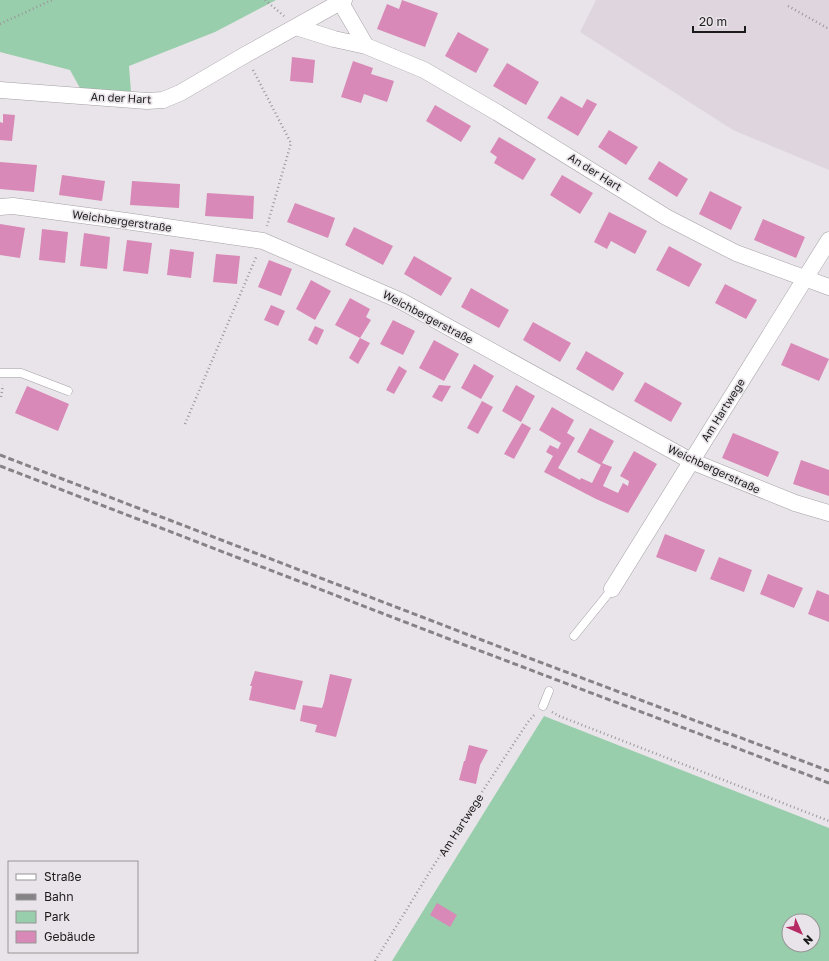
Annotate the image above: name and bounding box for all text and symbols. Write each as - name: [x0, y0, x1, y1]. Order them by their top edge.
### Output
- scale bar: [693, 8, 745, 34]
- text: 20 m: [699, 14, 727, 29]
- street label: An der Hart: [90, 89, 152, 106]
- street label: An der Hart: [566, 150, 624, 193]
- street label: Weichbergerstraße: [71, 207, 173, 234]
- street label: Weichbergerstraße: [381, 287, 476, 346]
- street label: Am Hartwege: [698, 376, 747, 444]
- street label: Weichbergerstraße: [666, 441, 762, 496]
- street label: Am Hartwege: [436, 791, 486, 858]
- legend: [8, 861, 138, 953]
- text: Straße: [44, 869, 82, 884]
- text: Bahn: [44, 889, 74, 904]
- text: Park: [44, 909, 70, 924]
- north arrow: [781, 913, 821, 953]
- text: Gebäude: [44, 929, 95, 944]
- text: N: [801, 933, 816, 948]

